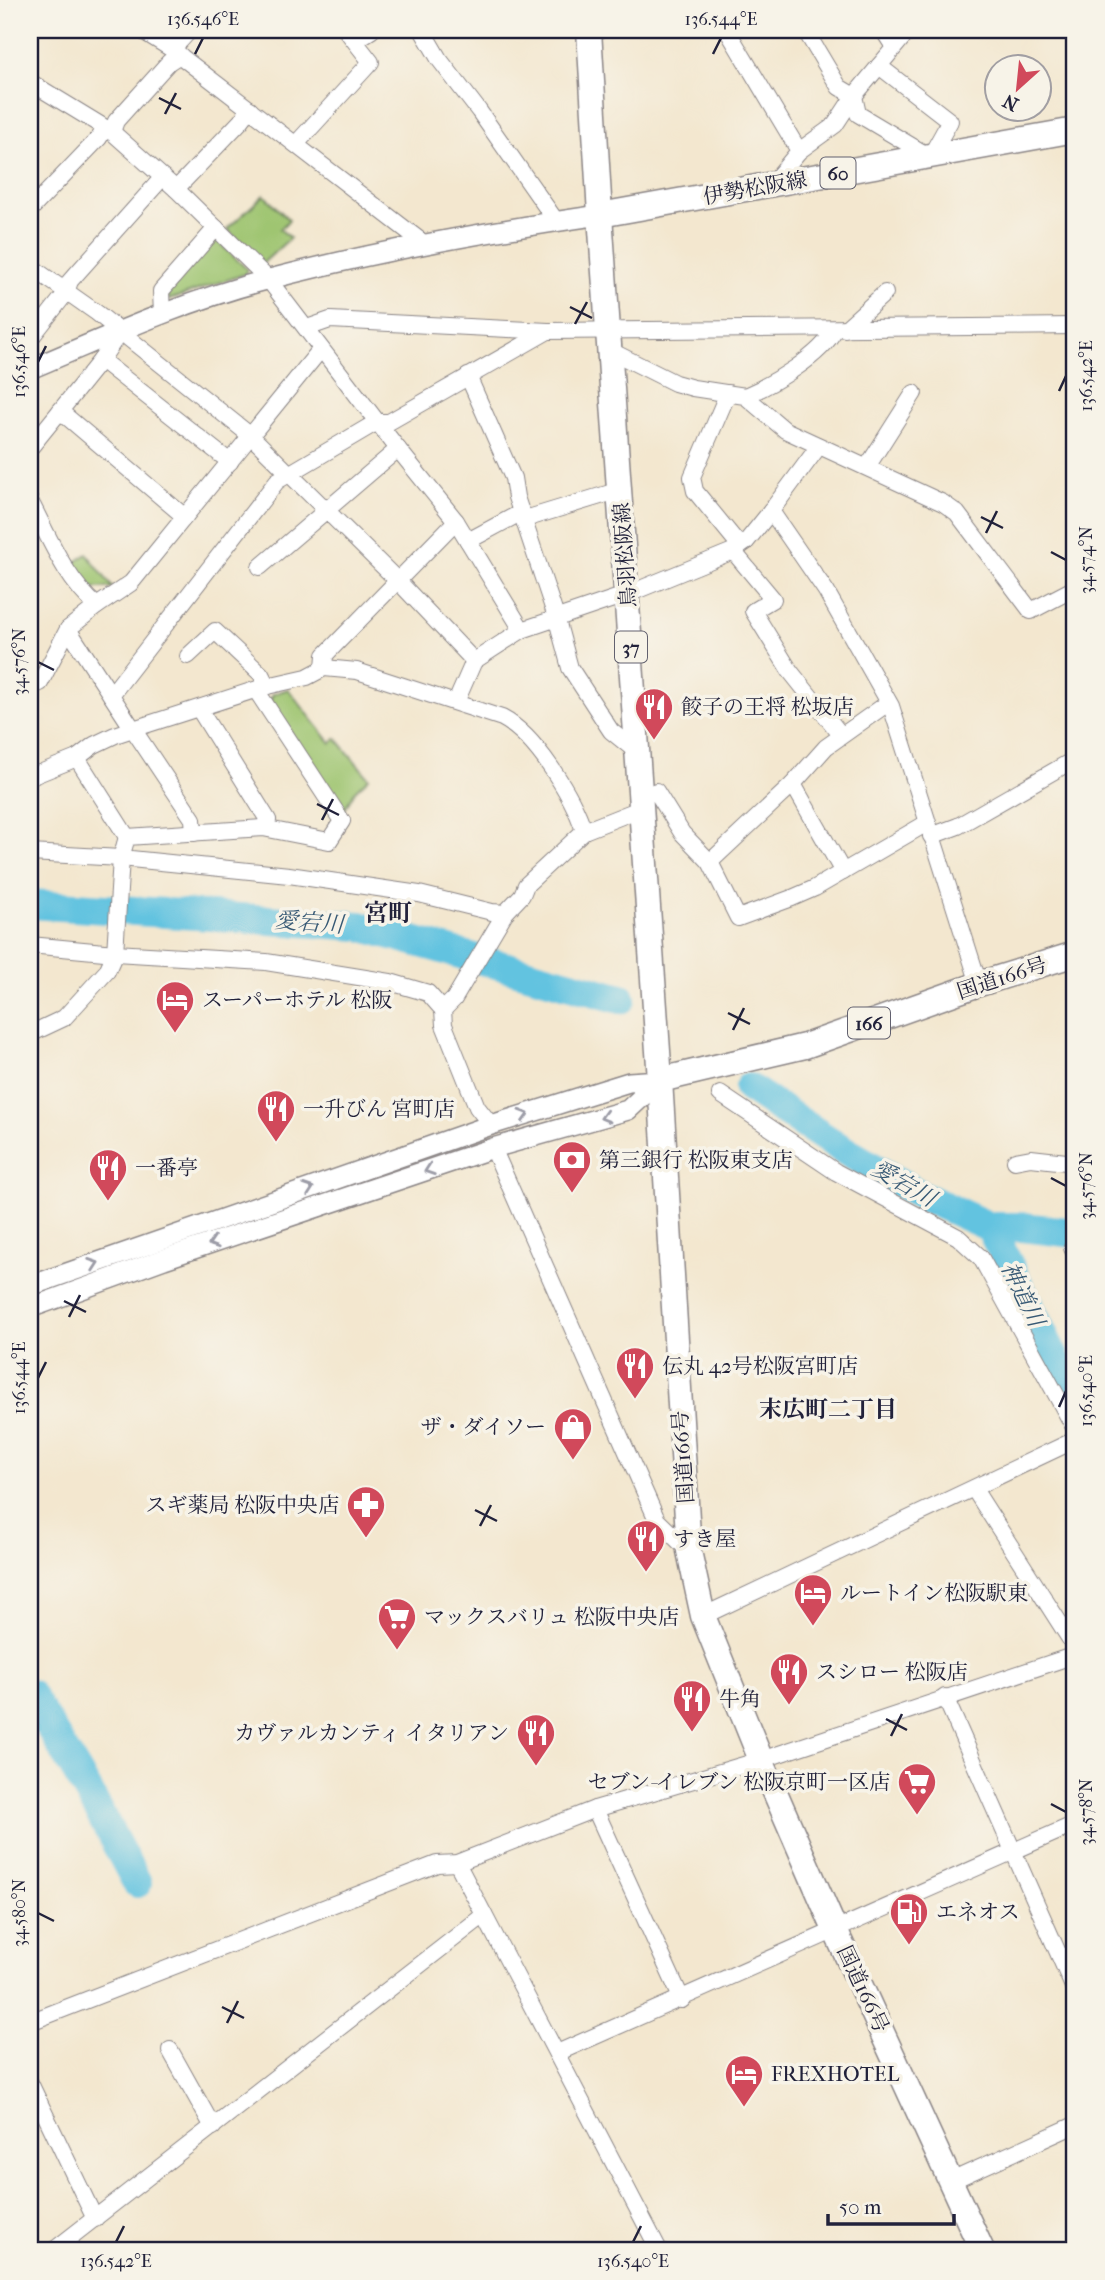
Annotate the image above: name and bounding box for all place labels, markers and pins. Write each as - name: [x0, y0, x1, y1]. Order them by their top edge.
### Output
- restaurant icon: 餃子の王将 松坂店: [633, 686, 675, 741]
- place label: 餃子の王将 松坂店: [681, 695, 854, 719]
- hotel icon: スーパーホテル 松阪: [154, 979, 196, 1034]
- place label: スーパーホテル 松阪: [202, 988, 392, 1012]
- restaurant icon: 一升びん 宮町店: [255, 1088, 297, 1143]
- place label: 一升びん 宮町店: [303, 1097, 455, 1121]
- bank icon: 第三銀行 松阪東支店: [551, 1139, 593, 1194]
- restaurant icon: 一番亭: [87, 1147, 129, 1202]
- place label: 第三銀行 松阪東支店: [599, 1148, 793, 1172]
- place label: 一番亭: [135, 1156, 198, 1180]
- restaurant icon: 伝丸 42号松阪宮町店: [614, 1345, 656, 1400]
- place label: 伝丸 42号松阪宮町店: [662, 1354, 858, 1378]
- shop icon: ザ・ダイソー: [552, 1406, 594, 1461]
- place label: ザ・ダイソー: [420, 1415, 546, 1439]
- pharmacy icon: スギ薬局 松阪中央店: [345, 1484, 387, 1539]
- place label: スギ薬局 松阪中央店: [145, 1493, 339, 1517]
- restaurant icon: すき屋: [625, 1518, 667, 1573]
- place label: すき屋: [673, 1527, 736, 1551]
- hotel icon: ルートイン松阪駅東: [792, 1572, 834, 1627]
- place label: ルートイン松阪駅東: [840, 1581, 1028, 1605]
- supermarket icon: マックスバリュ 松阪中央店: [376, 1596, 418, 1651]
- place label: マックスバリュ 松阪中央店: [424, 1605, 679, 1629]
- restaurant icon: スシロー 松阪店: [768, 1651, 810, 1706]
- place label: スシロー 松阪店: [816, 1660, 968, 1684]
- restaurant icon: 牛角: [671, 1678, 713, 1733]
- place label: 牛角: [719, 1687, 761, 1711]
- restaurant icon: カヴァルカンティ イタリアン: [515, 1712, 557, 1767]
- place label: カヴァルカンティ イタリアン: [234, 1721, 509, 1745]
- supermarket icon: セブン-イレブン 松阪京町一区店: [896, 1761, 938, 1816]
- place label: セブン-イレブン 松阪京町一区店: [588, 1770, 890, 1794]
- fuel station icon: エネオス: [888, 1891, 930, 1946]
- place label: エネオス: [936, 1900, 1020, 1924]
- hotel icon: FREXHOTEL: [723, 2053, 765, 2108]
- place label: FREXHOTEL: [771, 2062, 900, 2086]

